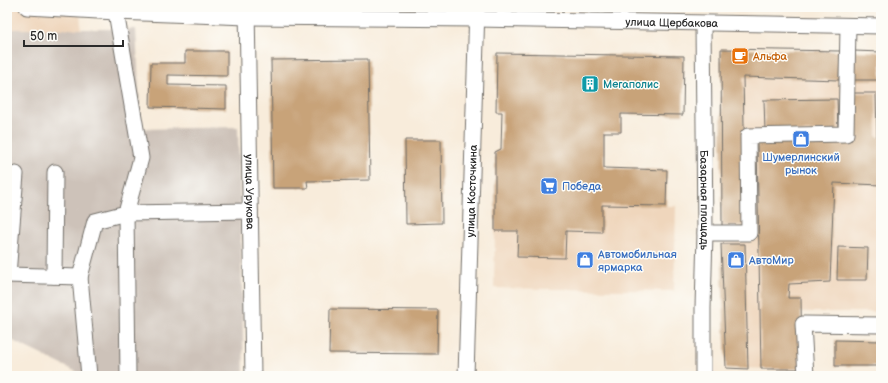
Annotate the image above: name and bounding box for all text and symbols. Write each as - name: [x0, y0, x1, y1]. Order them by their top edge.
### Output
- street label: улица Щербакова: [625, 16, 719, 30]
- scale bar: [24, 22, 123, 48]
- text: 50 m: [30, 29, 57, 44]
- cafe icon: Альфа: [730, 46, 750, 66]
- place label: Альфа: [752, 50, 788, 63]
- building icon: Мегаполис: [580, 74, 600, 94]
- place label: Мегаполис: [603, 78, 659, 91]
- shop icon: Шумерлинский рынок: [791, 129, 811, 149]
- street label: улица Косточкина: [464, 144, 480, 238]
- street label: Базарная площадь: [697, 150, 711, 251]
- place label: Шумерлинский рынок: [762, 151, 840, 177]
- street label: улица Урукова: [242, 154, 257, 230]
- supermarket icon: Победа: [539, 176, 559, 196]
- place label: Победа: [562, 180, 602, 193]
- place label: Автомобильная ярмарка: [597, 248, 677, 274]
- shop icon: Автомобильная ярмарка: [575, 250, 595, 270]
- shop icon: АвтоМир: [726, 250, 746, 270]
- place label: АвтоМир: [748, 254, 794, 267]

